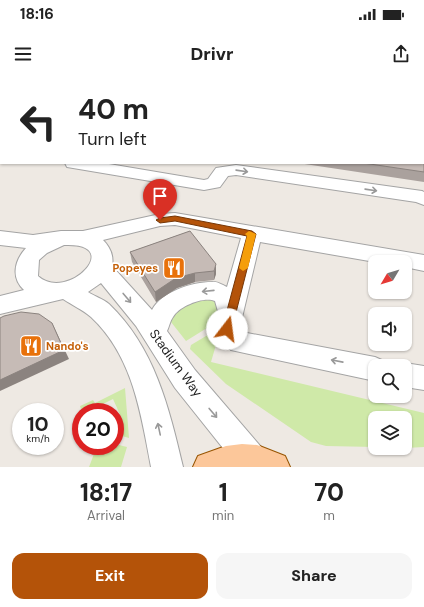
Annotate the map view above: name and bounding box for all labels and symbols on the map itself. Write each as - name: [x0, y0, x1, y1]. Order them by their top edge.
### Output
- one-way arrow: [235, 167, 248, 175]
- pin: [143, 179, 177, 220]
- one-way arrow: [364, 186, 377, 194]
- restaurant icon: Popeyes: [161, 255, 187, 281]
- north arrow: [368, 255, 412, 299]
- place label: Popeyes: [113, 261, 158, 275]
- one-way arrow: [202, 287, 215, 295]
- one-way arrow: [122, 292, 131, 303]
- position arrow: [206, 308, 248, 350]
- street label: Stadium Way: [146, 326, 206, 400]
- restaurant icon: Nando's: [18, 333, 44, 359]
- place label: Nando's: [46, 339, 89, 353]
- one-way arrow: [331, 357, 344, 365]
- speed limit sign: 20: [72, 403, 124, 455]
- one-way arrow: [208, 407, 217, 418]
- one-way arrow: [155, 423, 163, 436]

